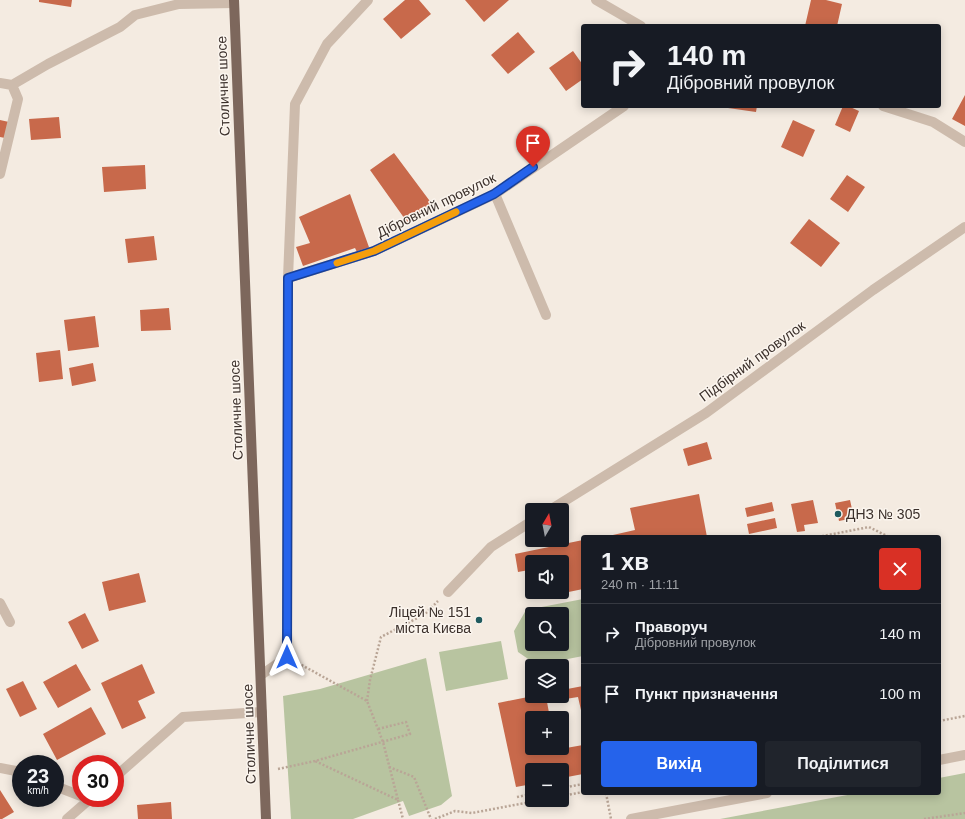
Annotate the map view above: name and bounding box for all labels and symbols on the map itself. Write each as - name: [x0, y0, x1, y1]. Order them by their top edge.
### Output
- street label: Столичне шосе: [213, 35, 233, 136]
- pin: [516, 126, 550, 167]
- street label: Дібровний провулок: [374, 169, 499, 241]
- street label: Підбірний провулок: [696, 317, 809, 405]
- street label: Столичне шосе: [226, 359, 246, 460]
- north arrow: [525, 503, 569, 547]
- place label: ДНЗ № 305: [846, 506, 920, 522]
- marker: ДНЗ № 305: [833, 509, 843, 519]
- place label: Ліцей № 151 міста Києва: [389, 604, 471, 636]
- marker: Ліцей № 151 міста Києва: [474, 615, 484, 625]
- position arrow: [266, 636, 308, 678]
- street label: Столичне шосе: [239, 683, 259, 784]
- speed limit sign: 30: [72, 755, 124, 807]

